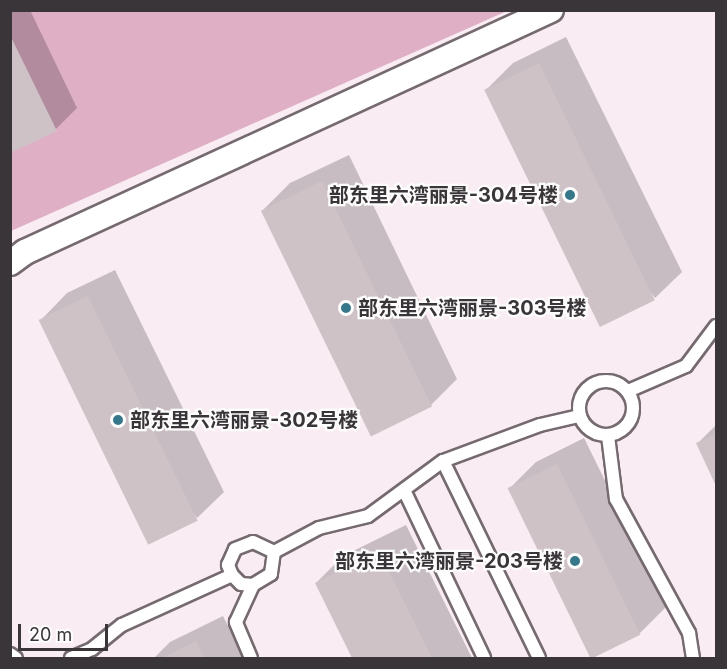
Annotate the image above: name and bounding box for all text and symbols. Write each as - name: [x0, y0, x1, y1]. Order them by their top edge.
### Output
- place label: 部东里六湾丽景-304号楼: [329, 183, 558, 207]
- marker: 部东里六湾丽景-304号楼: [563, 188, 577, 202]
- place label: 部东里六湾丽景-303号楼: [358, 296, 587, 320]
- marker: 部东里六湾丽景-303号楼: [339, 301, 353, 315]
- place label: 部东里六湾丽景-302号楼: [130, 408, 358, 432]
- marker: 部东里六湾丽景-302号楼: [111, 413, 125, 427]
- place label: 部东里六湾丽景-203号楼: [335, 549, 563, 573]
- marker: 部东里六湾丽景-203号楼: [568, 554, 582, 568]
- scale bar: [21, 612, 111, 650]
- text: 20 m: [29, 624, 72, 645]

